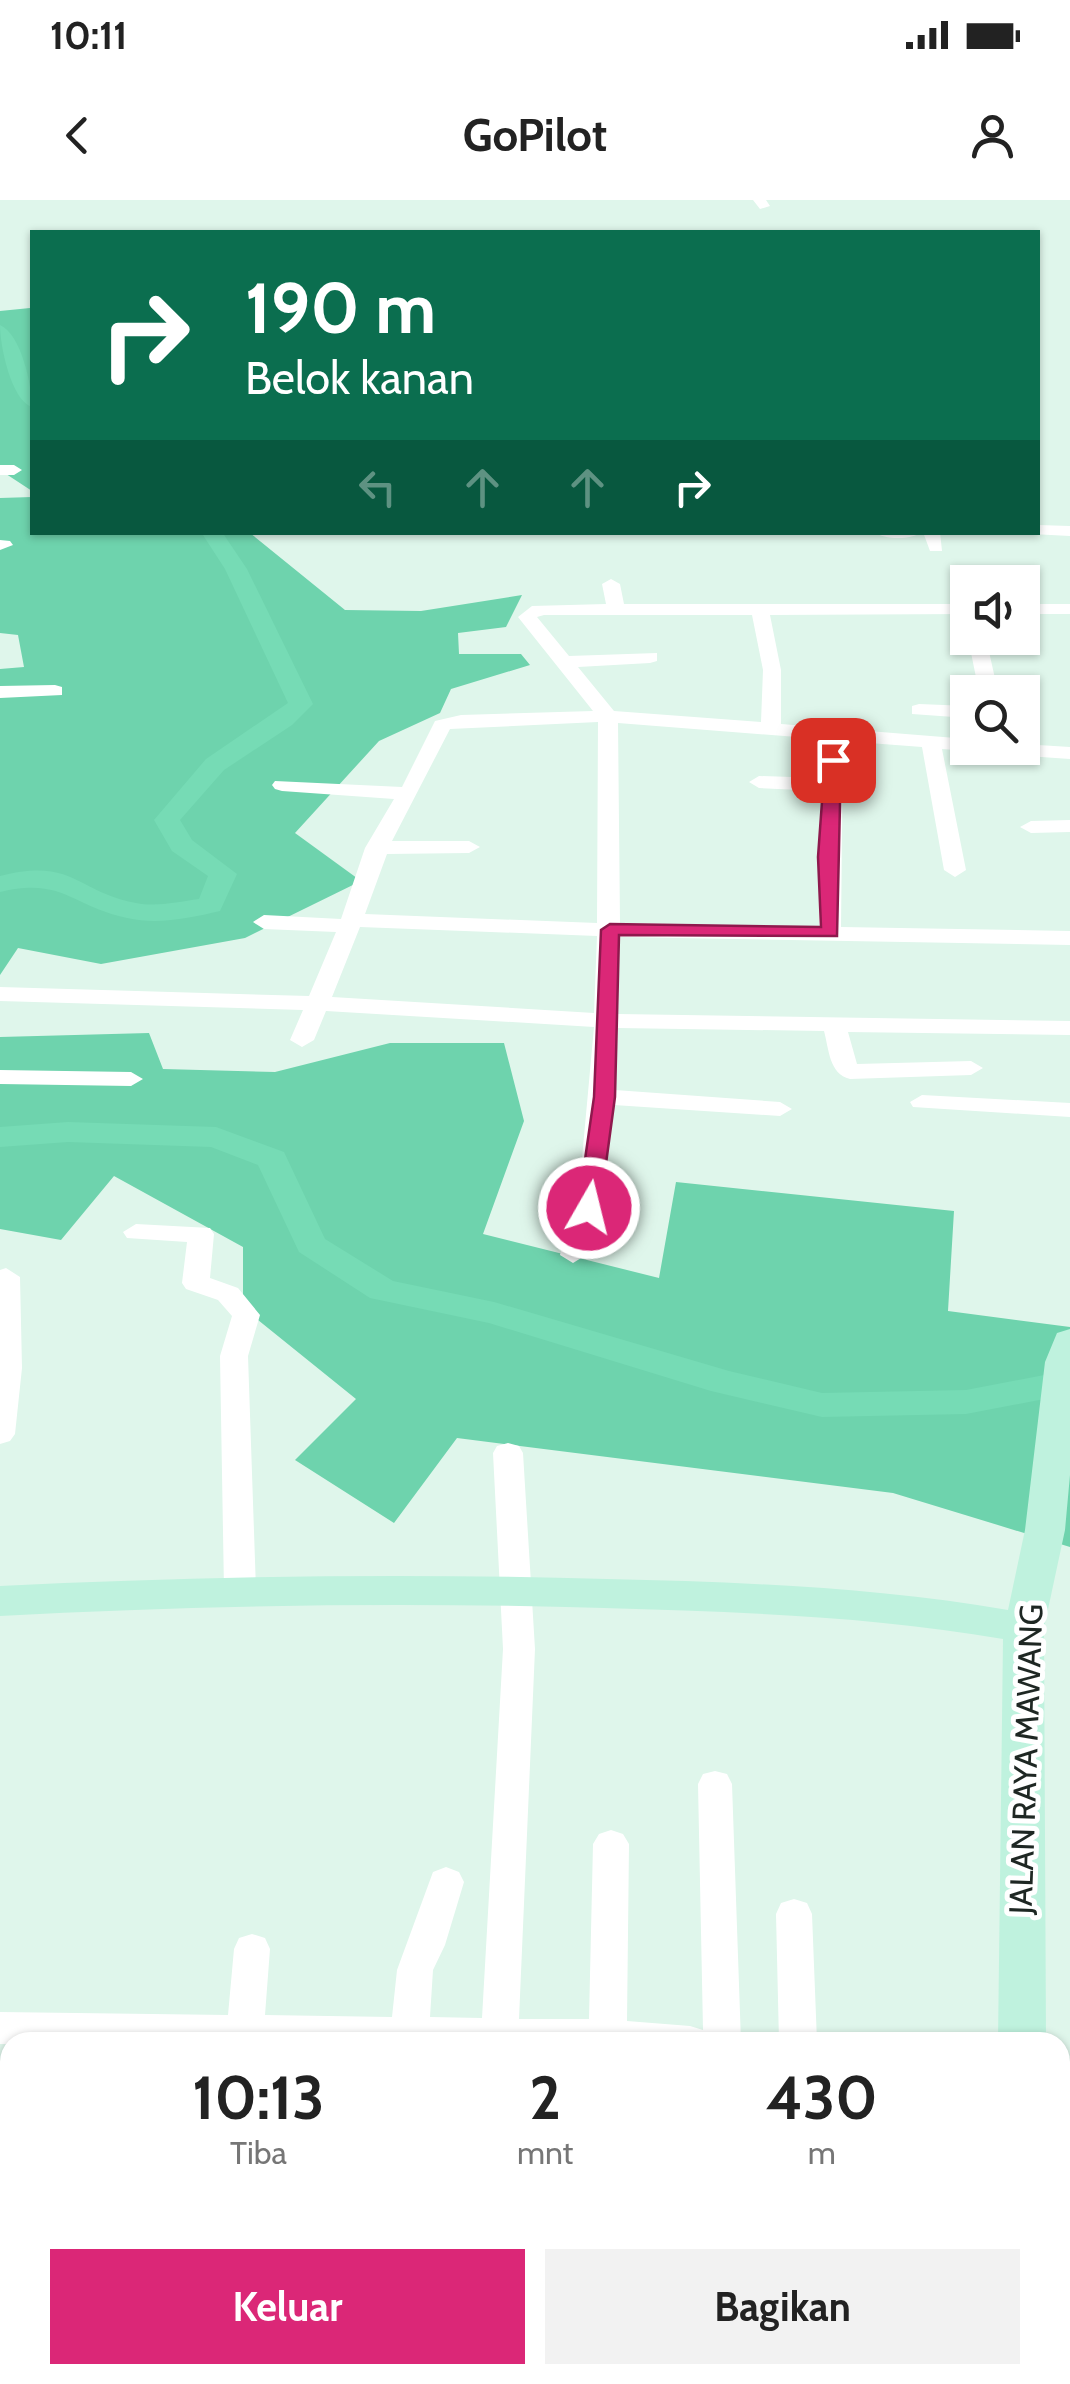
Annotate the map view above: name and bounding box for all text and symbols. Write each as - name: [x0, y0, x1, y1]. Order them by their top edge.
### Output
- text: 10:11: [50, 12, 127, 59]
- icon: back: [50, 108, 105, 163]
- text: GoPilot: [463, 108, 607, 162]
- icon: person: [965, 108, 1020, 163]
- text: 190 m: [245, 265, 436, 351]
- icon: right: [80, 270, 210, 400]
- text: Belok kanan: [245, 351, 474, 405]
- icon: left: [350, 460, 405, 515]
- icon: ahead: [455, 460, 510, 515]
- icon: ahead: [560, 460, 615, 515]
- icon: right: [665, 460, 720, 515]
- map controls: [950, 565, 1040, 765]
- button: sound: [950, 565, 1040, 655]
- button: search: [950, 675, 1040, 765]
- pin: [791, 718, 876, 803]
- icon: arrive: [806, 733, 861, 788]
- position arrow: [537, 1156, 641, 1260]
- street label: JALAN RAYA MAWANG: [1001, 1603, 1050, 1916]
- text: 10:13: [192, 2061, 325, 2134]
- text: 2: [529, 2061, 561, 2134]
- text: 430: [766, 2061, 878, 2134]
- text: Tiba: [230, 2133, 287, 2172]
- text: mnt: [517, 2133, 573, 2172]
- text: m: [808, 2133, 836, 2172]
- button: Keluar: [50, 2249, 525, 2364]
- button: Bagikan: [545, 2249, 1020, 2364]

